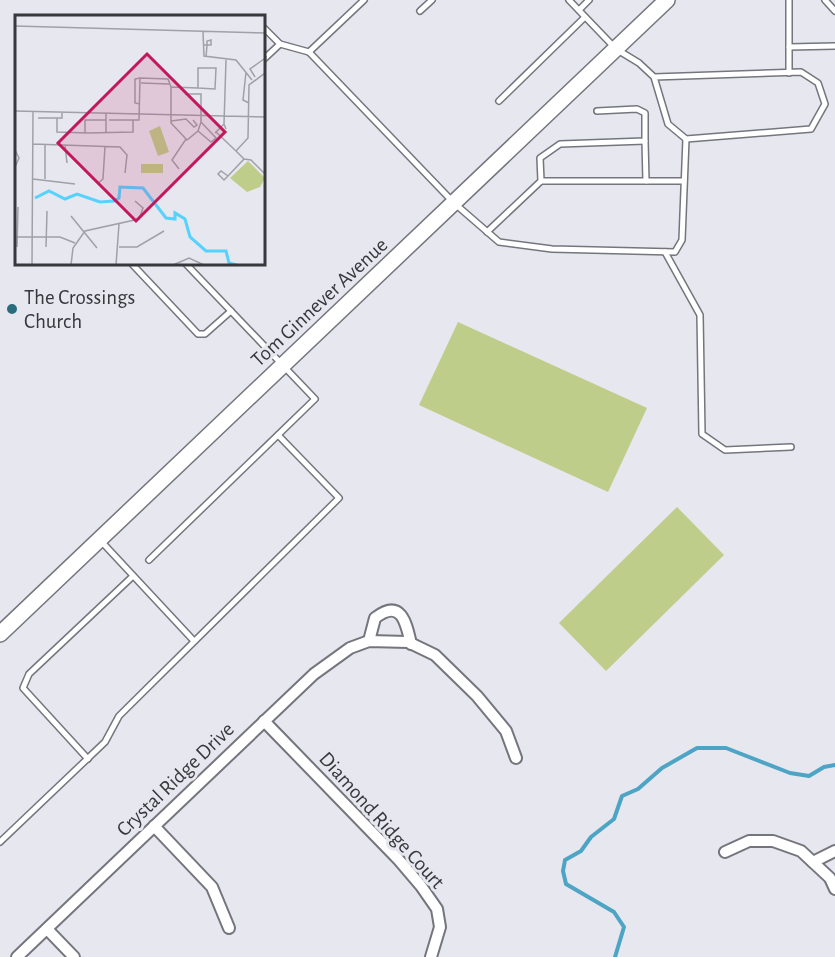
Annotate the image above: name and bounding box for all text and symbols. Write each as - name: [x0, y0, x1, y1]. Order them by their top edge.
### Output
- inset map: [15, 15, 266, 266]
- street label: Tom Ginnever Avenue: [247, 234, 392, 371]
- place label: The Crossings Church: [24, 287, 135, 332]
- marker: The Crossings Church: [5, 302, 19, 316]
- street label: Crystal Ridge Drive: [113, 718, 238, 840]
- street label: Diamond Ridge Court: [315, 748, 449, 893]

